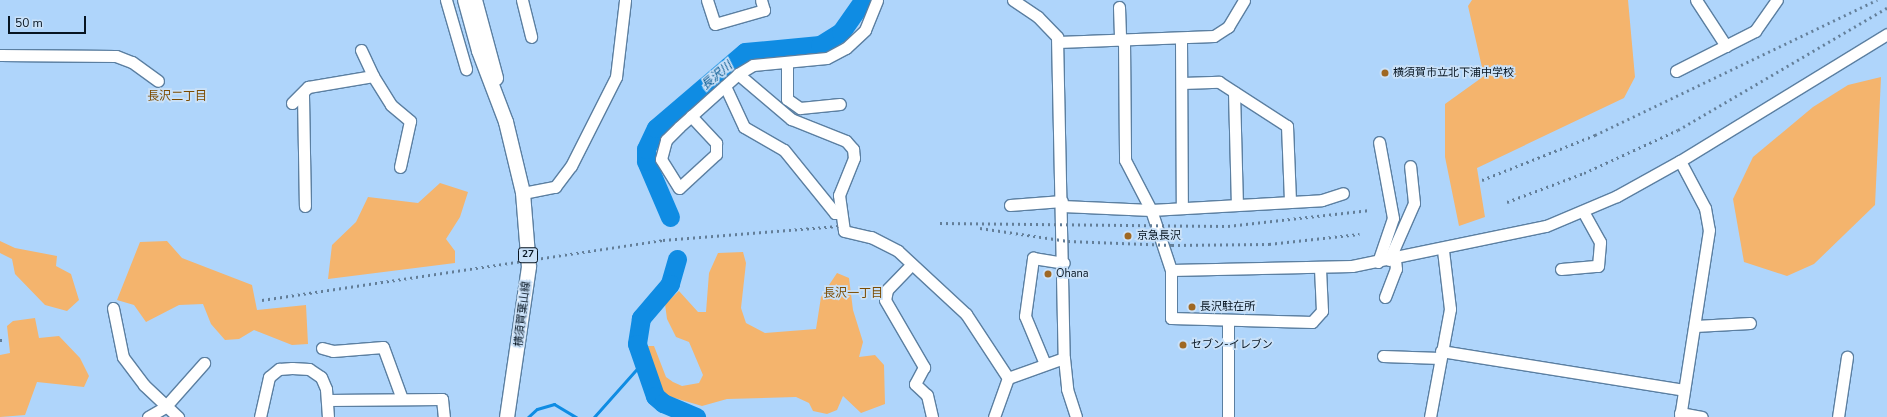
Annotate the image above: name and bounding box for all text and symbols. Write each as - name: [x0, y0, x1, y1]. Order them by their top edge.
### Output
- scale bar: [10, 8, 88, 34]
- text: 50 m: [15, 15, 43, 31]
- water label: 長沢川: [699, 59, 735, 93]
- place label: 横須賀市立北下浦中学校: [1393, 66, 1514, 80]
- marker: 横須賀市立北下浦中学校: [1380, 68, 1390, 78]
- district label: 長沢二丁目: [147, 90, 207, 104]
- place label: 京急長沢: [1137, 229, 1181, 243]
- marker: 京急長沢: [1122, 230, 1134, 242]
- road number: 27: [518, 247, 538, 263]
- place label: Ohana: [1056, 267, 1089, 281]
- marker: Ohana: [1043, 269, 1053, 279]
- street label: 横須賀葉山線: [512, 280, 534, 348]
- district label: 長沢一丁目: [823, 287, 883, 301]
- place label: 長沢駐在所: [1200, 300, 1255, 314]
- marker: 長沢駐在所: [1187, 302, 1197, 312]
- place label: セブン-イレブン: [1191, 338, 1273, 352]
- marker: セブン-イレブン: [1178, 340, 1188, 350]

